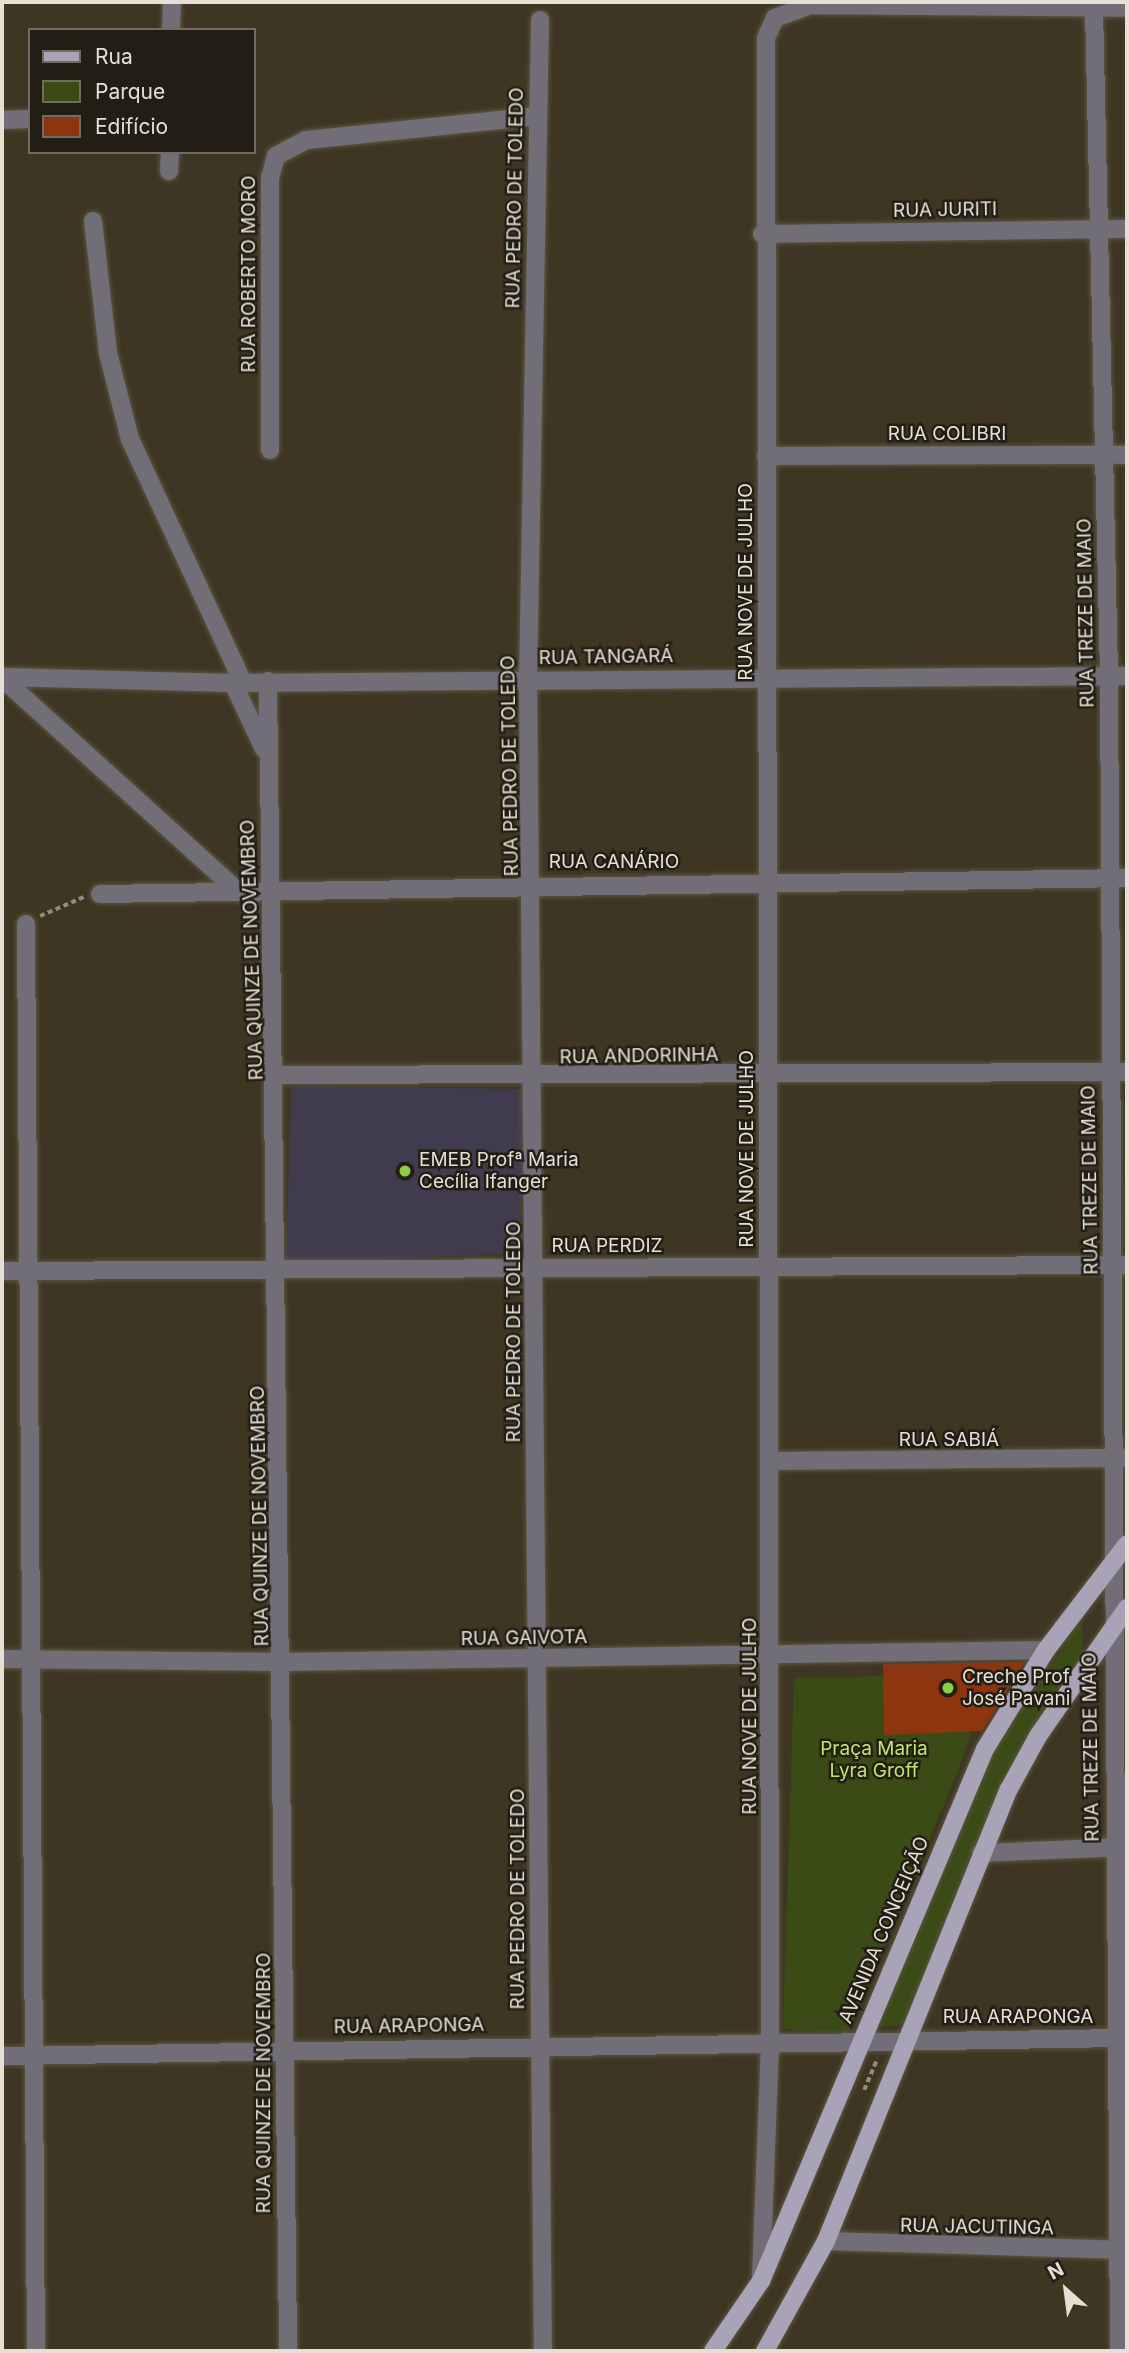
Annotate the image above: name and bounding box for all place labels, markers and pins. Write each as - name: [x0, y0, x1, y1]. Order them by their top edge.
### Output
- place label: EMEB Profª Maria Cecília Ifanger: [419, 1149, 579, 1193]
- marker: EMEB Profª Maria Cecília Ifanger: [397, 1163, 413, 1179]
- place label: Creche Prof José Pavani: [962, 1666, 1070, 1710]
- marker: Creche Prof José Pavani: [940, 1680, 956, 1696]

